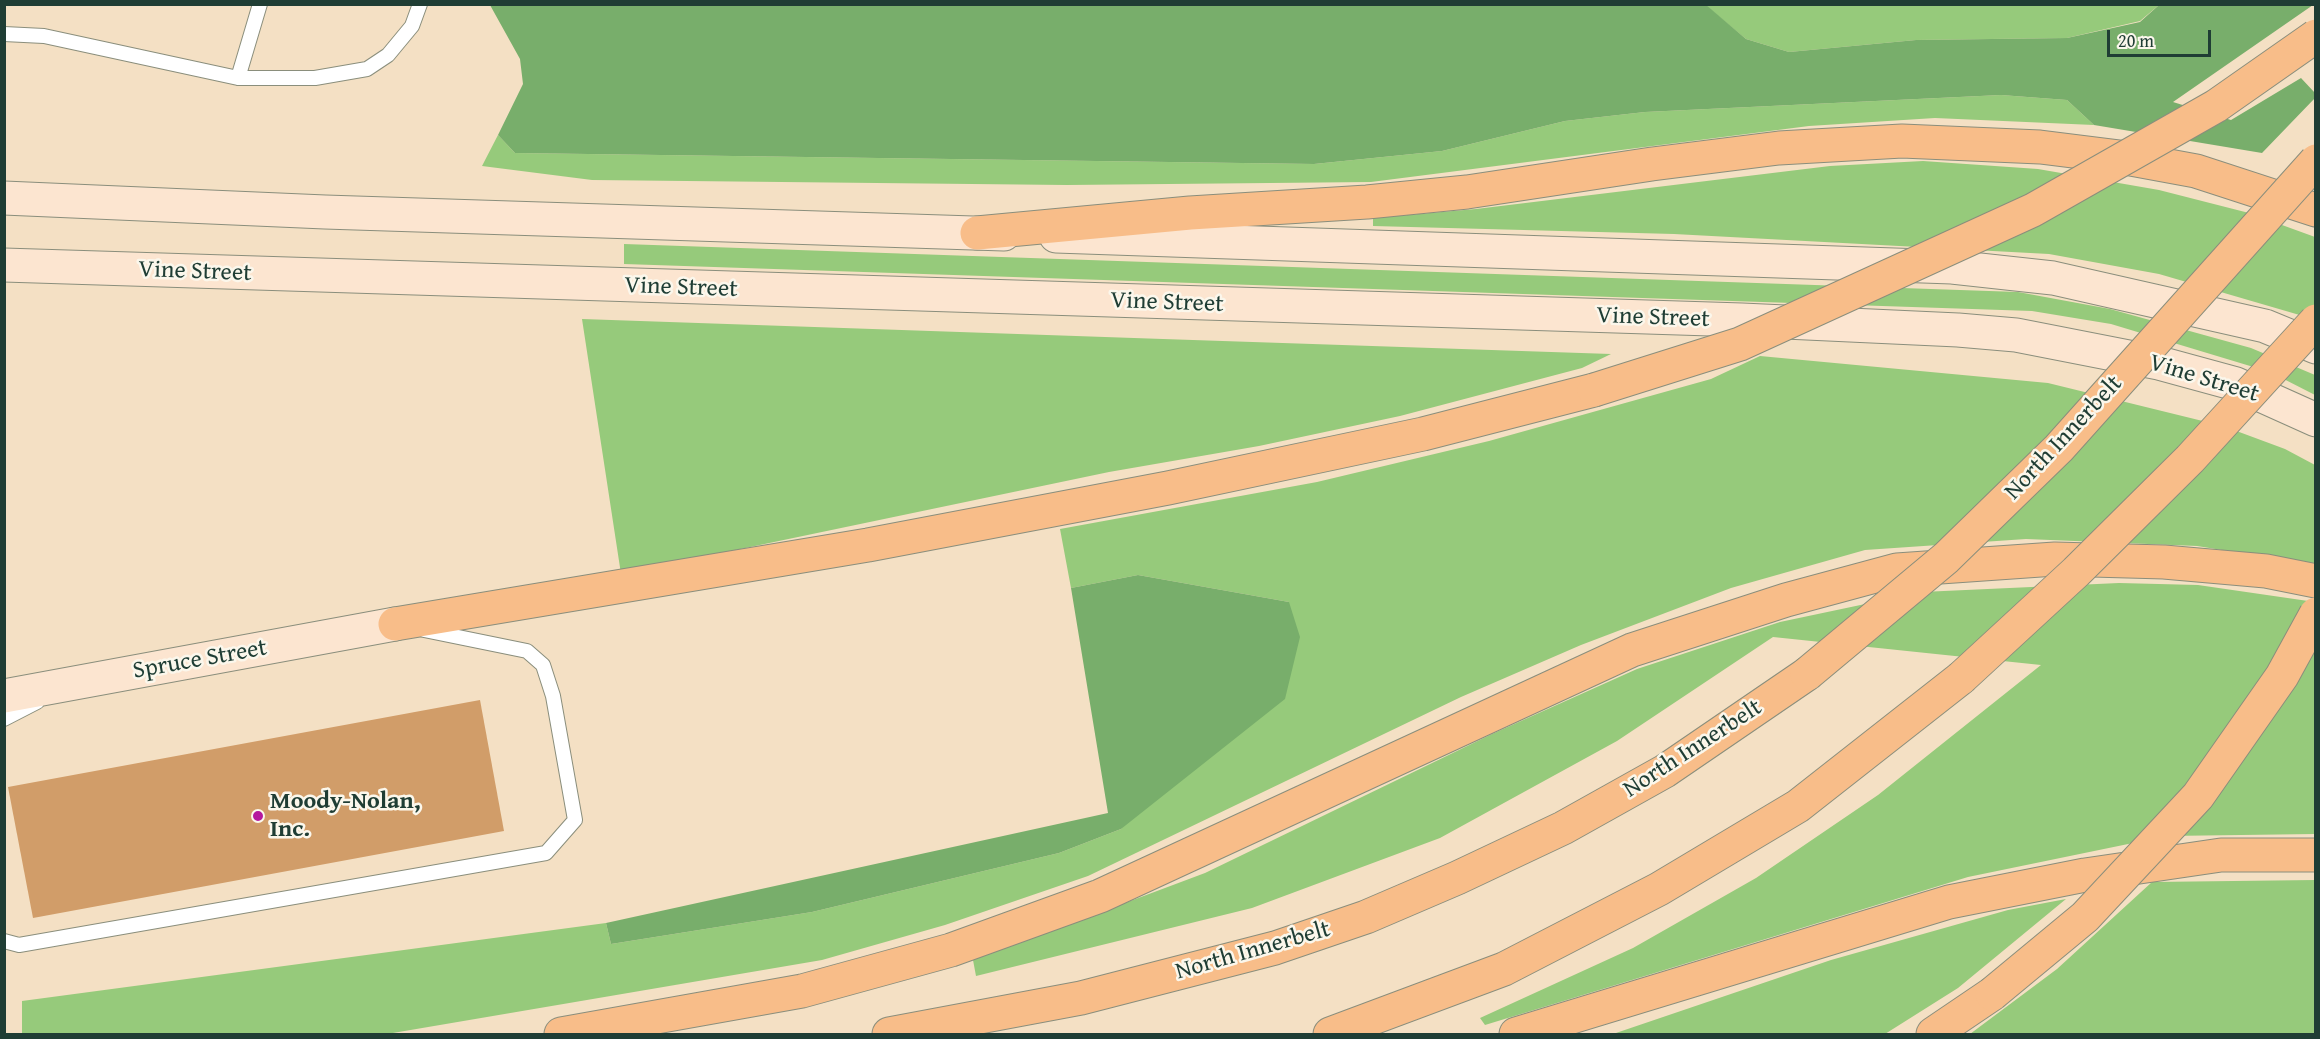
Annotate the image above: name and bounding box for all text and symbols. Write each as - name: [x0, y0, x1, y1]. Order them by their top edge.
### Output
- scale bar: [2110, 18, 2214, 56]
- text: 20 m: [2118, 27, 2154, 54]
- street label: Vine Street: [138, 256, 252, 288]
- street label: Vine Street: [624, 272, 738, 304]
- street label: Vine Street: [1110, 287, 1224, 319]
- street label: Vine Street: [1596, 302, 1710, 334]
- street label: Vine Street: [2146, 349, 2262, 409]
- street label: North Innerbelt: [1999, 370, 2129, 506]
- street label: Spruce Street: [131, 634, 269, 686]
- street label: North Innerbelt: [1618, 694, 1768, 804]
- place label: Moody-Nolan, Inc.: [270, 788, 420, 844]
- marker: Moody-Nolan, Inc.: [251, 809, 265, 823]
- street label: North Innerbelt: [1172, 915, 1334, 987]

